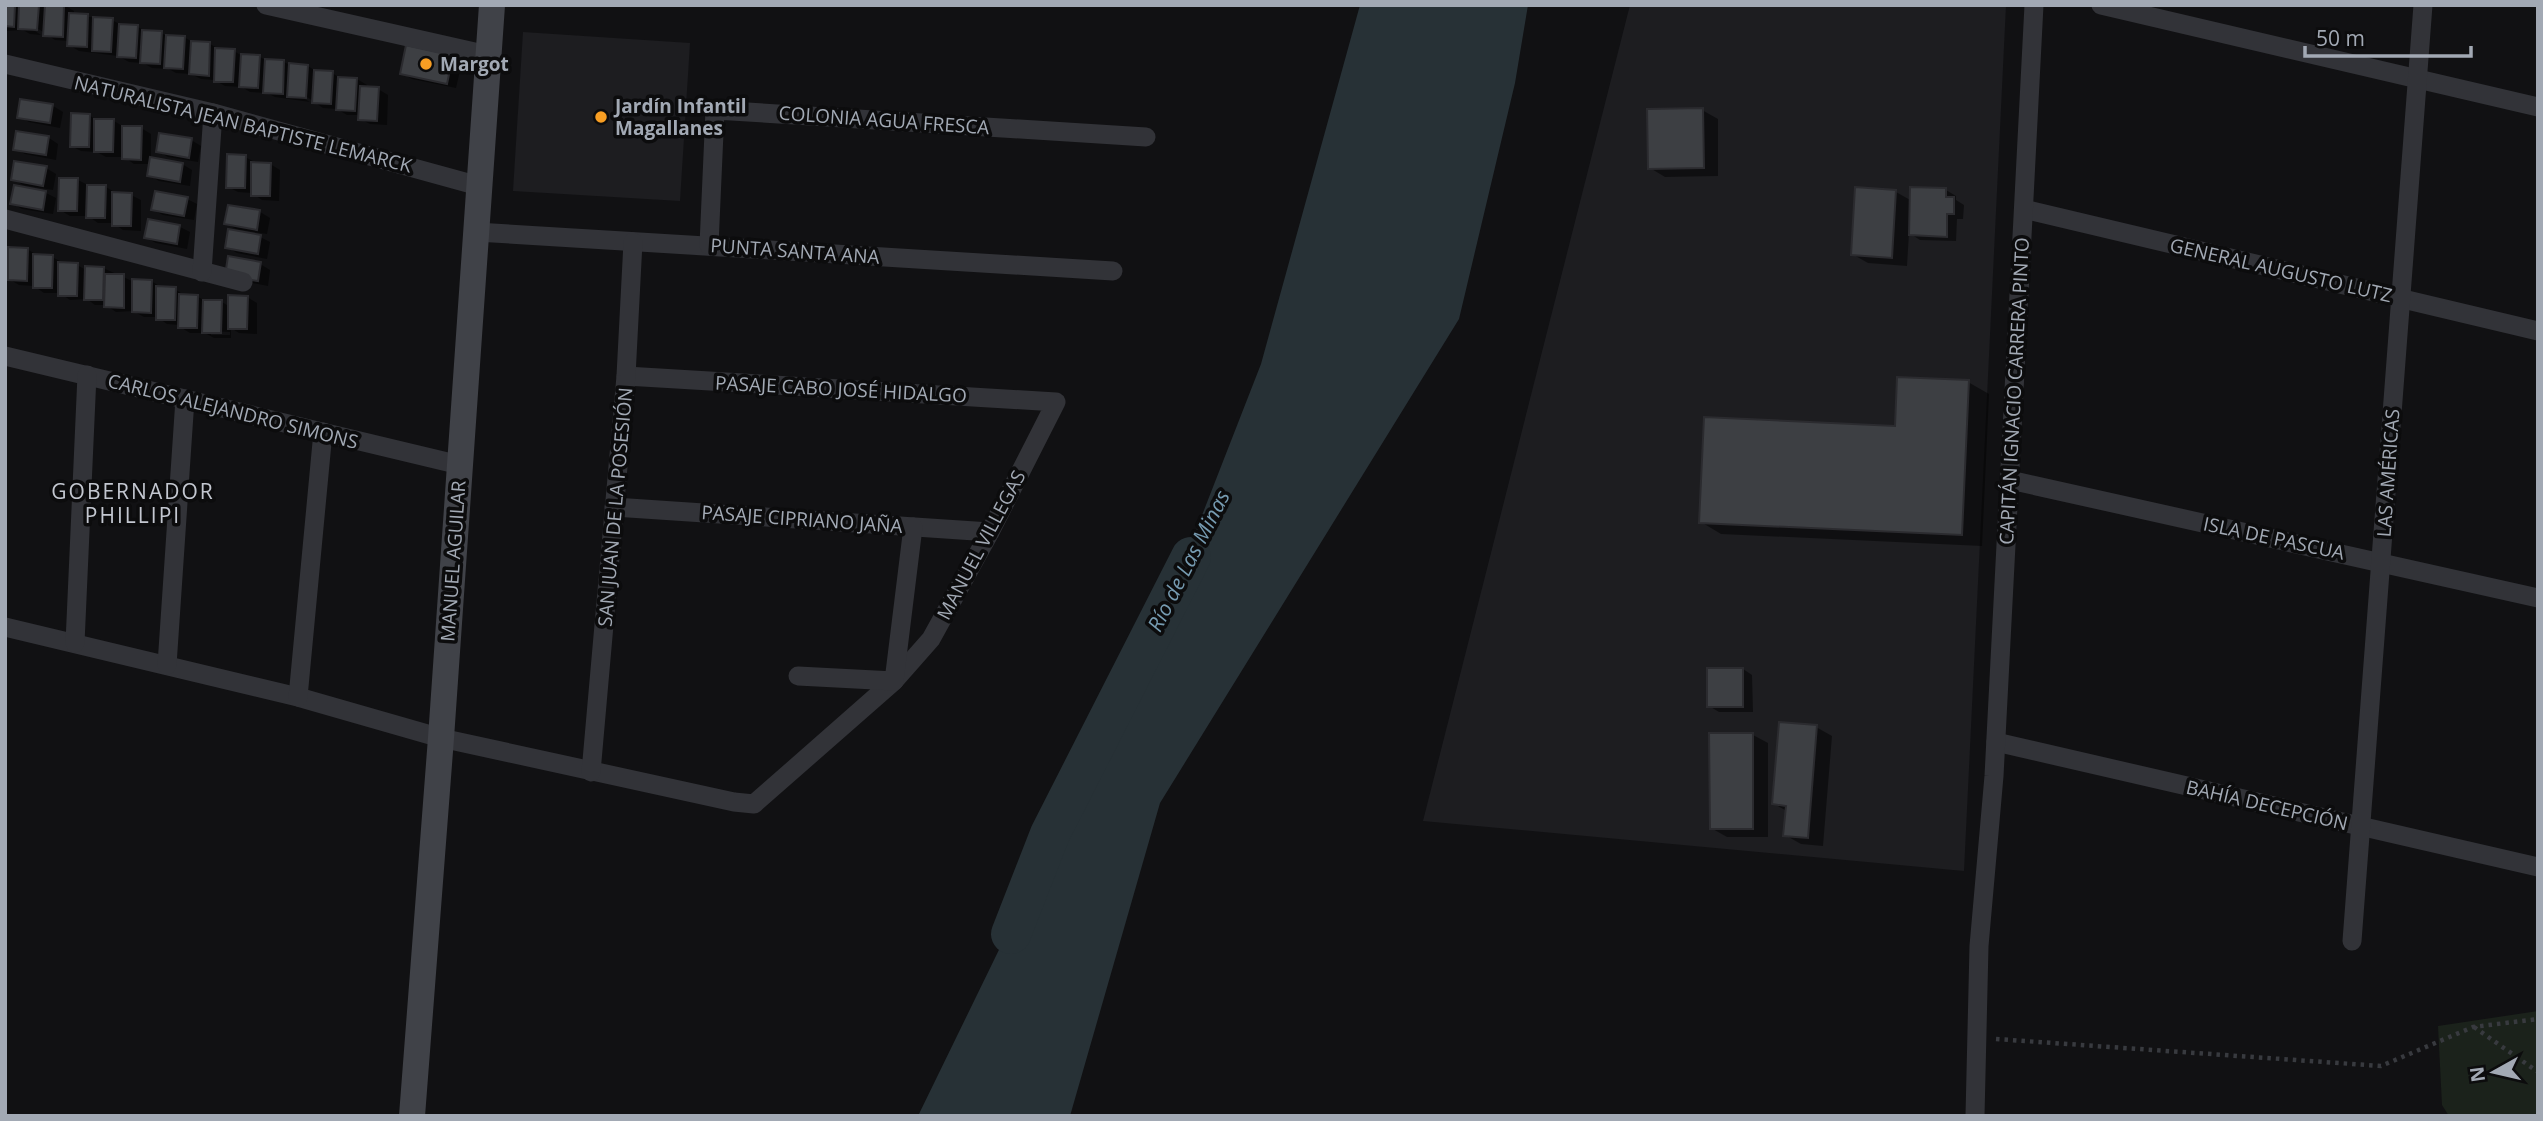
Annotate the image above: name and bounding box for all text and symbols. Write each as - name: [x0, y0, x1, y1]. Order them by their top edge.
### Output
- scale bar: [2305, 14, 2471, 58]
- text: 50 m: [2316, 24, 2365, 52]
- place label: Margot: [440, 51, 509, 77]
- marker: Margot: [418, 56, 434, 72]
- street label: NATURALISTA JEAN BAPTISTE LEMARCK: [71, 69, 415, 179]
- place label: Jardín Infantil Magallanes: [613, 93, 747, 141]
- street label: COLONIA AGUA FRESCA: [778, 100, 990, 140]
- marker: Jardín Infantil Magallanes: [593, 109, 609, 125]
- street label: PUNTA SANTA ANA: [710, 232, 880, 270]
- street label: GENERAL AUGUSTO LUTZ: [2167, 232, 2395, 308]
- street label: CAPITÁN IGNACIO CARRERA PINTO: [1993, 237, 2035, 545]
- street label: CARLOS ALEJANDRO SIMONS: [105, 367, 361, 455]
- street label: PASAJE CABO JOSÉ HIDALGO: [715, 369, 967, 409]
- street label: SAN JUAN DE LA POSESIÓN: [592, 386, 638, 628]
- street label: LAS AMÉRICAS: [2371, 408, 2405, 538]
- street label: MANUEL VILLEGAS: [931, 466, 1031, 624]
- district label: GOBERNADOR PHILLIPI: [51, 477, 215, 529]
- street label: MANUEL AGUILAR: [434, 479, 472, 642]
- water label: Río de Las Minas: [1140, 485, 1236, 636]
- street label: PASAJE CIPRIANO JAÑA: [700, 499, 904, 539]
- street label: ISLA DE PASCUA: [2201, 510, 2347, 566]
- street label: BAHÍA DECEPCIÓN: [2184, 774, 2350, 836]
- north arrow: [2459, 1037, 2529, 1107]
- text: N: [2463, 1065, 2491, 1084]

